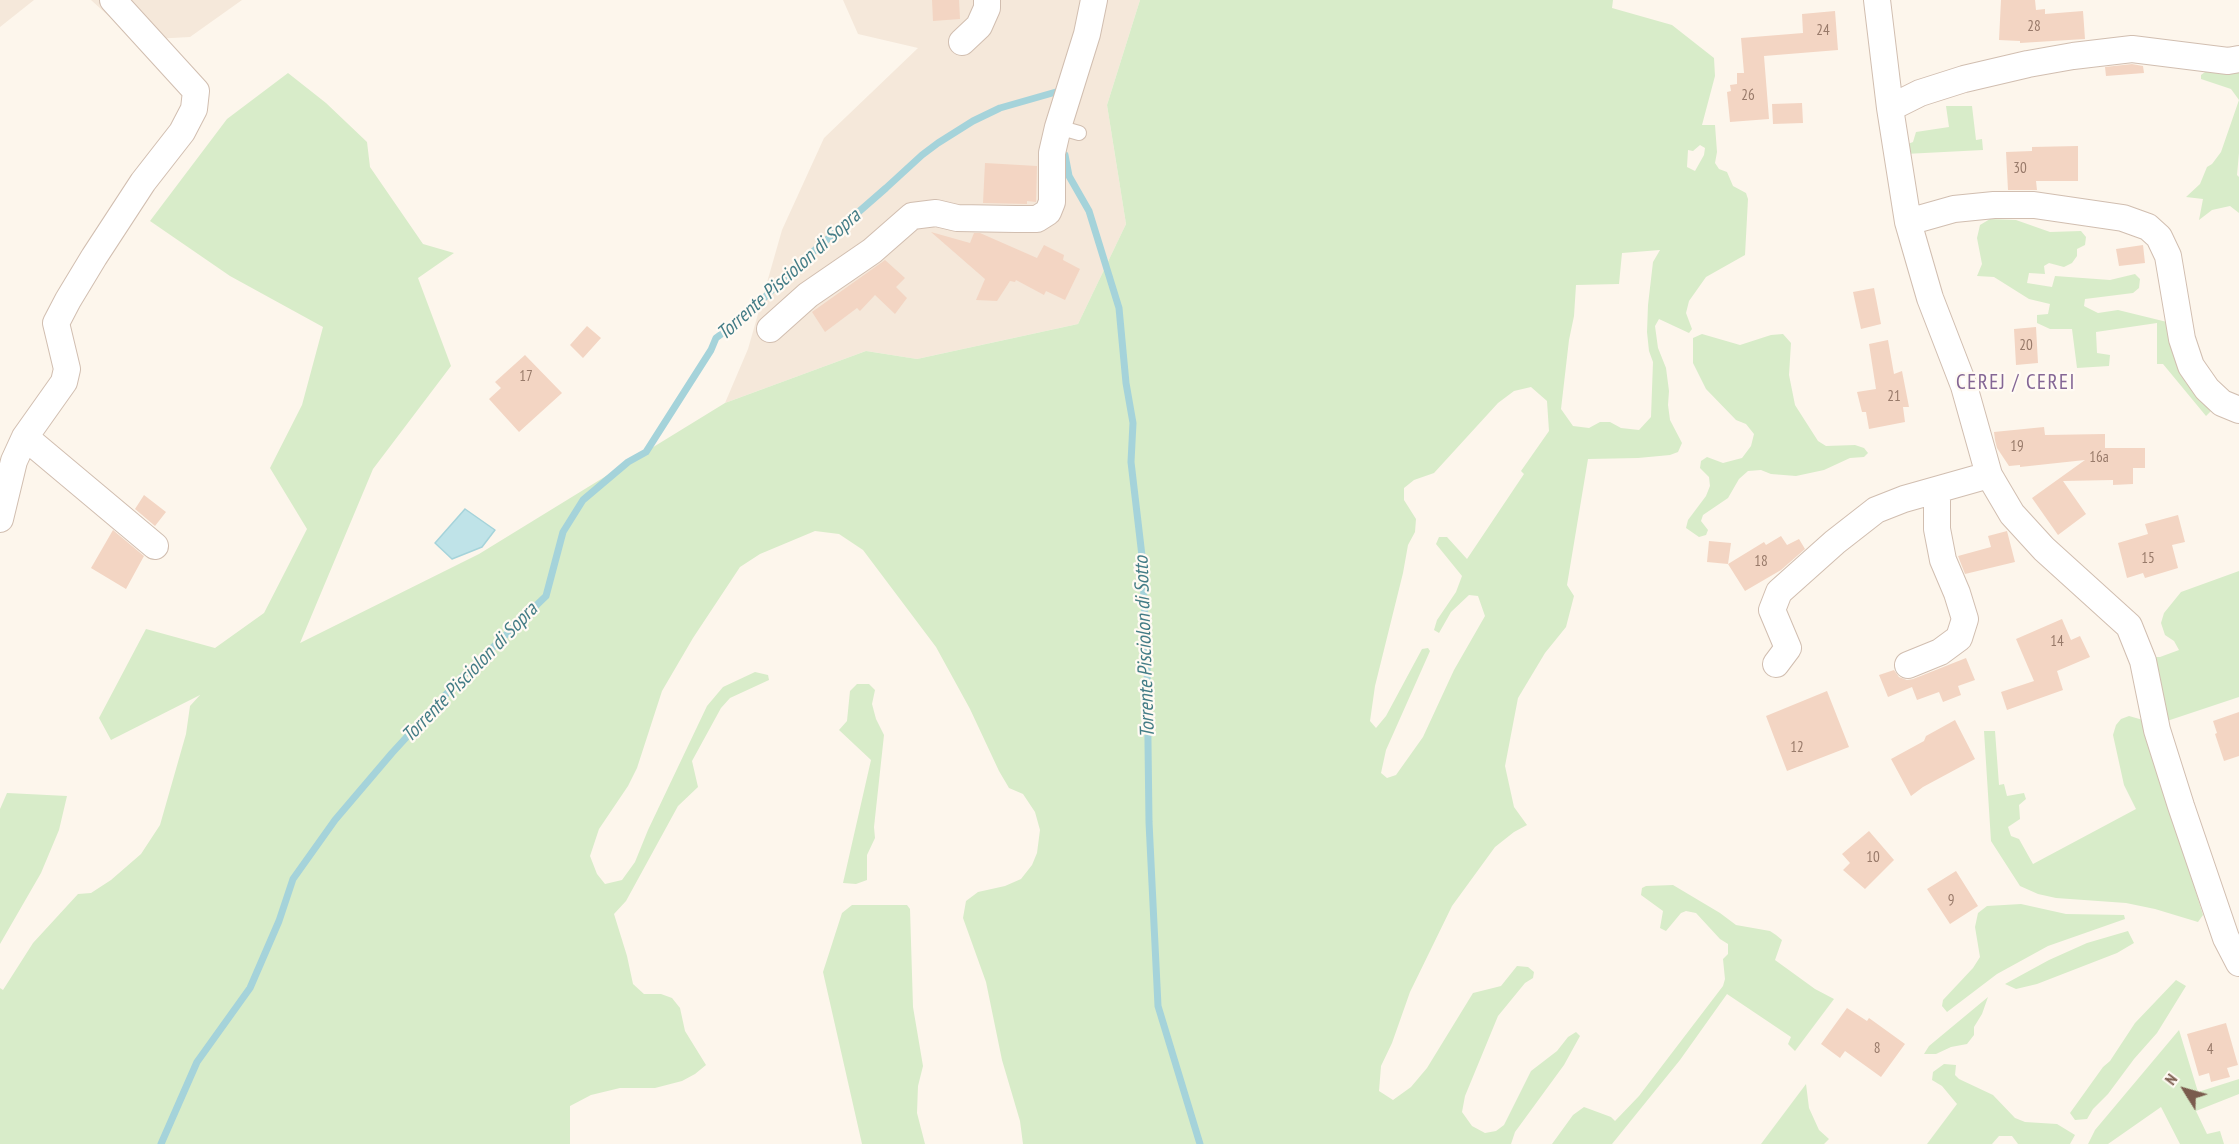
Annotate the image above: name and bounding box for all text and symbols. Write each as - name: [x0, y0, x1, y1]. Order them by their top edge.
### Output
- house number: 28: [2027, 18, 2041, 36]
- house number: 24: [1816, 22, 1830, 40]
- house number: 26: [1741, 87, 1755, 105]
- house number: 30: [2013, 160, 2027, 178]
- water label: Torrente Pisciolon di Sopra: [712, 204, 866, 346]
- house number: 20: [2019, 337, 2033, 355]
- house number: 17: [519, 368, 533, 386]
- district label: CEREJ / CEREI: [1956, 370, 2076, 396]
- house number: 21: [1887, 388, 1901, 406]
- house number: 19: [2010, 438, 2024, 456]
- house number: 16a: [2089, 449, 2109, 467]
- house number: 15: [2141, 550, 2155, 568]
- house number: 18: [1754, 553, 1768, 571]
- water label: Torrente Pisciolon di Sotto: [1130, 556, 1160, 738]
- water label: Torrente Pisciolon di Sopra: [397, 598, 543, 748]
- house number: 14: [2050, 633, 2064, 651]
- house number: 12: [1790, 739, 1804, 757]
- house number: 10: [1866, 849, 1880, 867]
- house number: 9: [1948, 892, 1954, 910]
- house number: 8: [1874, 1040, 1880, 1058]
- house number: 4: [2207, 1041, 2213, 1059]
- north arrow: [2155, 1060, 2215, 1120]
- text: N: [2160, 1070, 2181, 1089]

